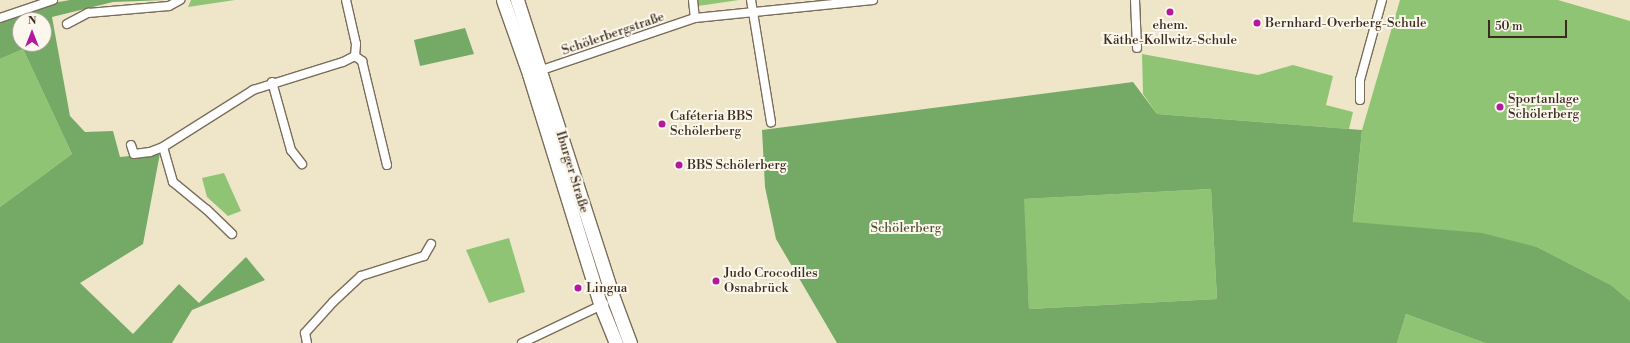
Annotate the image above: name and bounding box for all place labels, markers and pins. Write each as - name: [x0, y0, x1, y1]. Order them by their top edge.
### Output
- marker: ehem. Käthe-Kollwitz-Schule: [1165, 7, 1175, 17]
- place label: Bernhard-Overberg-Schule: [1265, 15, 1427, 31]
- place label: ehem. Käthe-Kollwitz-Schule: [1103, 18, 1237, 49]
- marker: Bernhard-Overberg-Schule: [1252, 18, 1262, 28]
- place label: Sportanlage Schölerberg: [1508, 92, 1579, 123]
- marker: Sportanlage Schölerberg: [1495, 102, 1505, 112]
- place label: Caféteria BBS Schölerberg: [670, 109, 753, 140]
- marker: Caféteria BBS Schölerberg: [657, 119, 667, 129]
- place label: BBS Schölerberg: [687, 157, 787, 173]
- marker: BBS Schölerberg: [674, 160, 684, 170]
- place label: Judo Crocodiles Osnabrück: [724, 266, 818, 297]
- marker: Judo Crocodiles Osnabrück: [711, 276, 721, 286]
- place label: Lingua: [586, 280, 627, 296]
- marker: Lingua: [573, 283, 583, 293]

